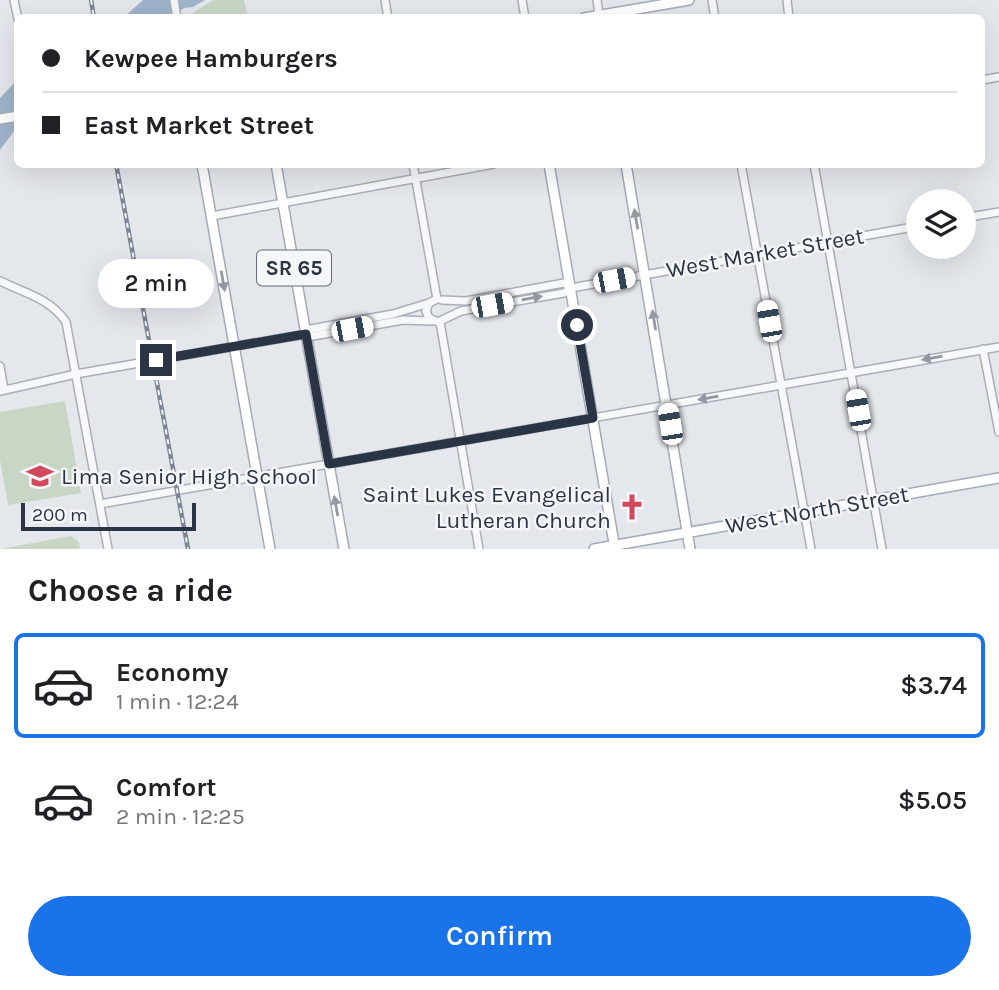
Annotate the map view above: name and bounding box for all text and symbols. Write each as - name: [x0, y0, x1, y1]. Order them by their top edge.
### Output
- text: Kewpee Hamburgers: [84, 43, 338, 74]
- text: East Market Street: [84, 110, 314, 141]
- map controls: [906, 189, 976, 259]
- button: layers: [906, 189, 976, 259]
- one-way arrow: [630, 208, 641, 230]
- street label: West Market Street: [664, 222, 866, 284]
- road number: SR 65: [257, 250, 331, 286]
- callout: 2 min: [98, 258, 214, 308]
- car: [592, 266, 637, 294]
- text: 2 min: [125, 270, 187, 297]
- one-way arrow: [218, 270, 229, 292]
- car: [470, 291, 515, 319]
- one-way arrow: [521, 292, 543, 303]
- car: [756, 298, 783, 344]
- route start: [561, 309, 593, 341]
- one-way arrow: [648, 309, 659, 331]
- car: [330, 315, 375, 343]
- route end: [140, 344, 172, 376]
- one-way arrow: [921, 353, 943, 364]
- car: [845, 387, 872, 433]
- one-way arrow: [697, 392, 719, 403]
- car: [657, 402, 684, 446]
- school or university icon: Lima Senior High School: [25, 461, 55, 491]
- place label: Lima Senior High School: [61, 463, 317, 490]
- place label: Saint Lukes Evangelical Lutheran Church: [363, 481, 611, 534]
- street label: West North Street: [723, 481, 911, 539]
- church icon: Saint Lukes Evangelical Lutheran Church: [617, 492, 647, 522]
- one-way arrow: [331, 495, 342, 517]
- scale bar: [21, 500, 196, 532]
- text: 200 m: [32, 504, 88, 526]
- text: Choose a ride: [28, 572, 233, 609]
- icon: car: [32, 654, 95, 717]
- text: Economy: [116, 657, 228, 688]
- text: $3.74: [900, 670, 967, 701]
- text: 1 min · 12:24: [116, 688, 239, 715]
- icon: car: [32, 769, 95, 832]
- text: Comfort: [116, 772, 217, 803]
- text: $5.05: [898, 785, 967, 816]
- text: 2 min · 12:25: [116, 803, 245, 830]
- button: Confirm: [28, 896, 971, 976]

